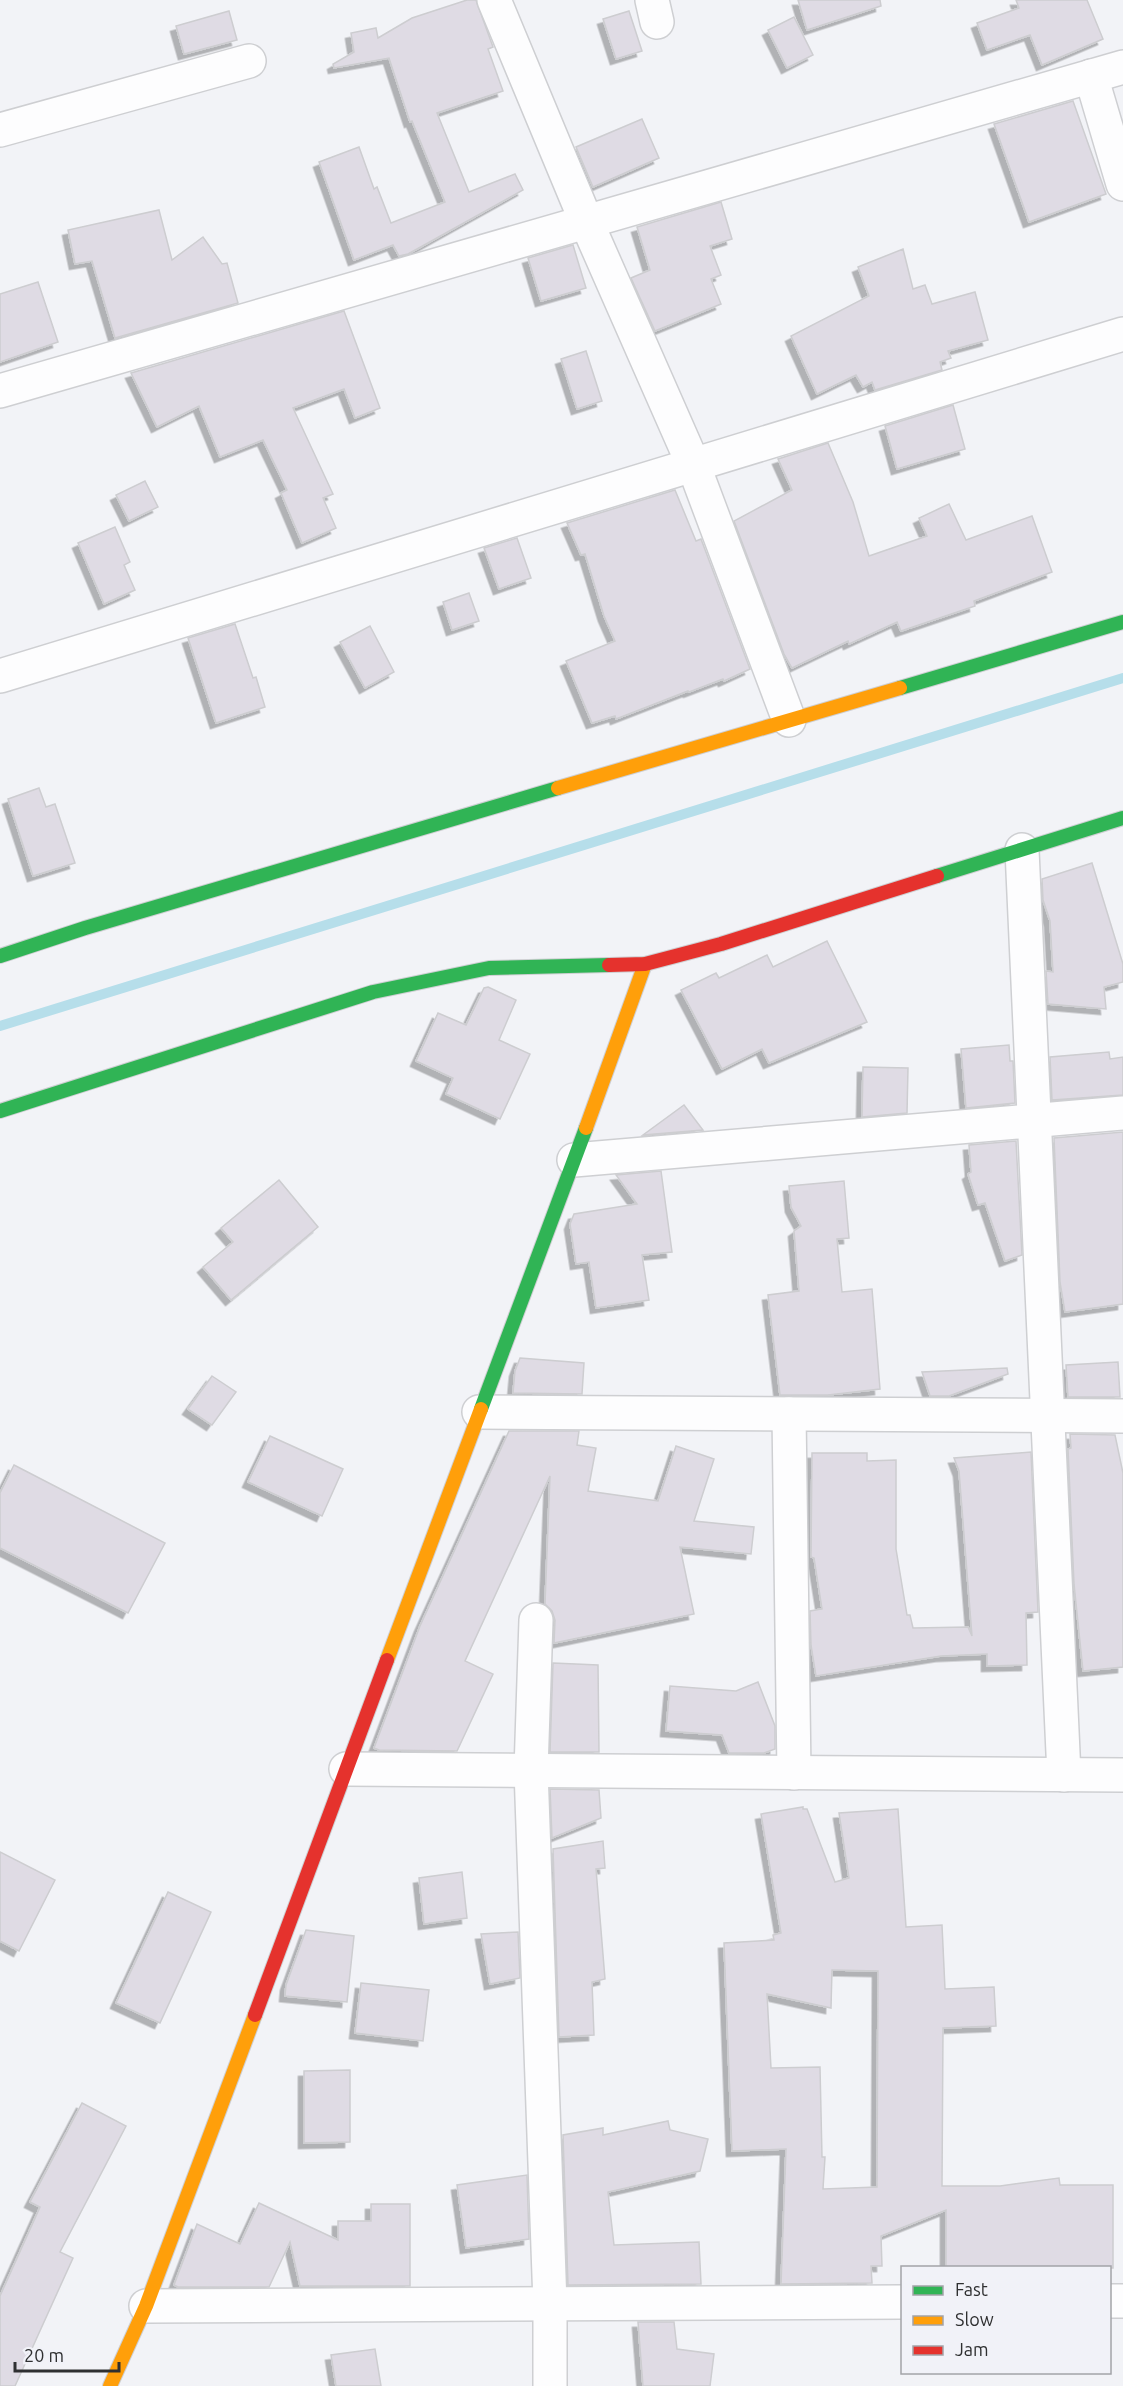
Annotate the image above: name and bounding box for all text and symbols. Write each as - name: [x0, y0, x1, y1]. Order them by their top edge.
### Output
- legend: [901, 2266, 1111, 2374]
- text: Fast: [955, 2279, 988, 2299]
- text: Slow: [955, 2309, 994, 2329]
- scale bar: [15, 2335, 118, 2373]
- text: Jam: [955, 2339, 989, 2359]
- text: 20 m: [24, 2345, 64, 2365]

